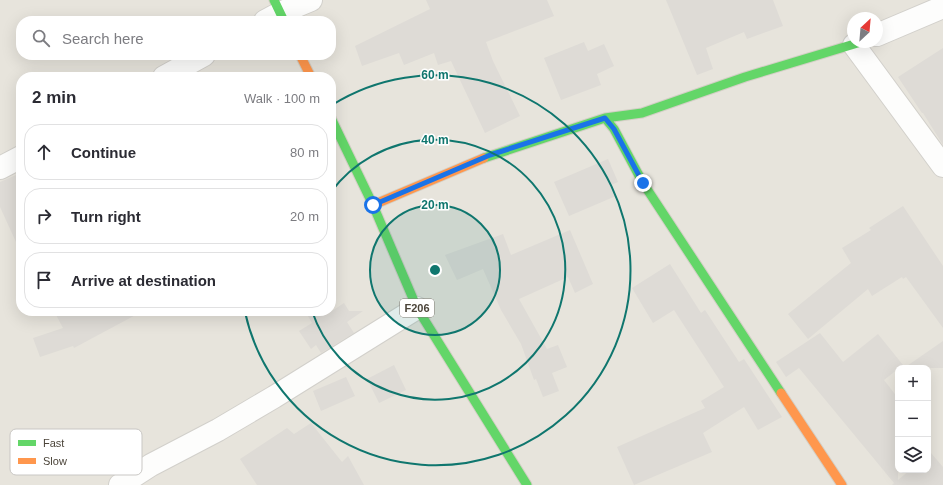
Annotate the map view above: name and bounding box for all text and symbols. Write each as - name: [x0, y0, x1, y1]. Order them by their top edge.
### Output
- north arrow: [847, 12, 883, 48]
- search box: [16, 16, 336, 60]
- icon: search: [30, 27, 52, 49]
- text: Search here: [62, 30, 144, 47]
- text: 60 m: [421, 68, 449, 82]
- text: 2 min: [32, 88, 76, 107]
- text: Walk · 100 m: [244, 91, 320, 106]
- text: 40 m: [421, 133, 449, 147]
- icon: ahead: [33, 141, 55, 163]
- text: Continue: [71, 144, 136, 161]
- text: 80 m: [290, 145, 319, 160]
- route end: [634, 174, 652, 192]
- route start: [364, 196, 382, 214]
- text: 20 m: [421, 198, 449, 212]
- icon: right: [33, 205, 55, 227]
- text: Turn right: [71, 208, 141, 225]
- text: 20 m: [290, 209, 319, 224]
- centre of rings: [428, 263, 442, 277]
- icon: arrive: [33, 269, 55, 291]
- text: Arrive at destination: [71, 272, 216, 289]
- road number: F206: [400, 299, 434, 317]
- map controls: [895, 365, 931, 473]
- button: +: [895, 365, 931, 401]
- button: −: [895, 401, 931, 437]
- legend: [10, 429, 142, 475]
- text: Fast: [43, 437, 64, 449]
- button: layers: [895, 437, 931, 473]
- text: Slow: [43, 455, 67, 467]

